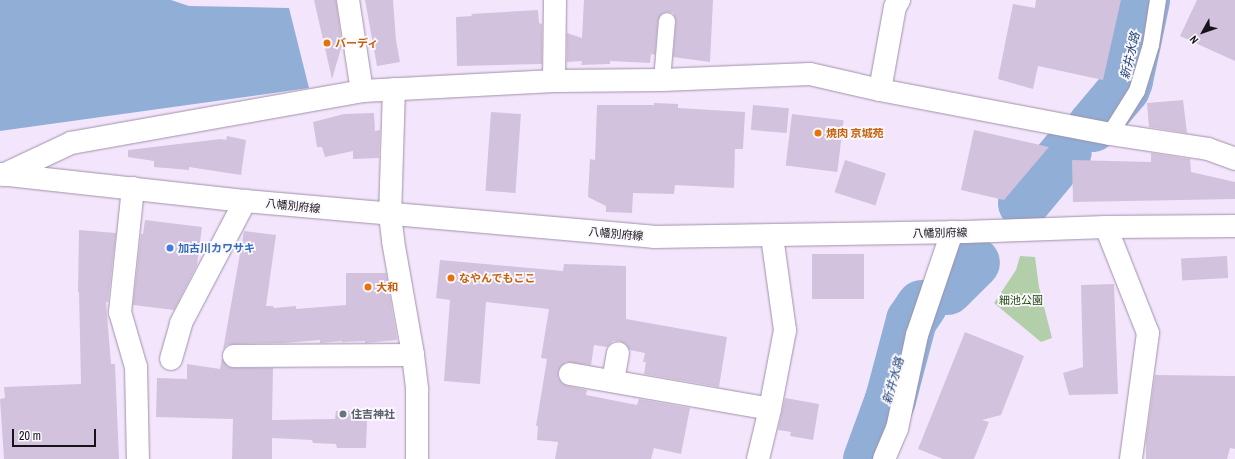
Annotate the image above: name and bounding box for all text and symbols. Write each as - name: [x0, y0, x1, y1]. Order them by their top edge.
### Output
- north arrow: [1183, 12, 1223, 52]
- water label: 新井水路: [1119, 31, 1143, 81]
- text: N: [1186, 33, 1201, 47]
- place label: バーディ: [335, 36, 379, 50]
- marker: バーディ: [322, 38, 332, 48]
- place label: 焼肉 京城苑: [826, 126, 884, 140]
- marker: 焼肉 京城苑: [813, 128, 823, 138]
- street label: 八幡別府線: [265, 197, 321, 215]
- street label: 八幡別府線: [588, 225, 644, 243]
- street label: 八幡別府線: [912, 226, 968, 240]
- place label: 加古川カワサキ: [178, 241, 255, 255]
- marker: 加古川カワサキ: [165, 243, 175, 253]
- place label: なやんでもここ: [459, 271, 536, 285]
- marker: なやんでもここ: [446, 273, 456, 283]
- place label: 大和: [376, 280, 398, 294]
- marker: 大和: [363, 282, 373, 292]
- park label: 細池公園: [999, 293, 1043, 307]
- water label: 新井水路: [880, 356, 908, 406]
- place label: 住吉神社: [351, 407, 395, 421]
- marker: 住吉神社: [338, 409, 348, 419]
- scale bar: [14, 421, 98, 447]
- text: 20 m: [19, 428, 41, 444]

